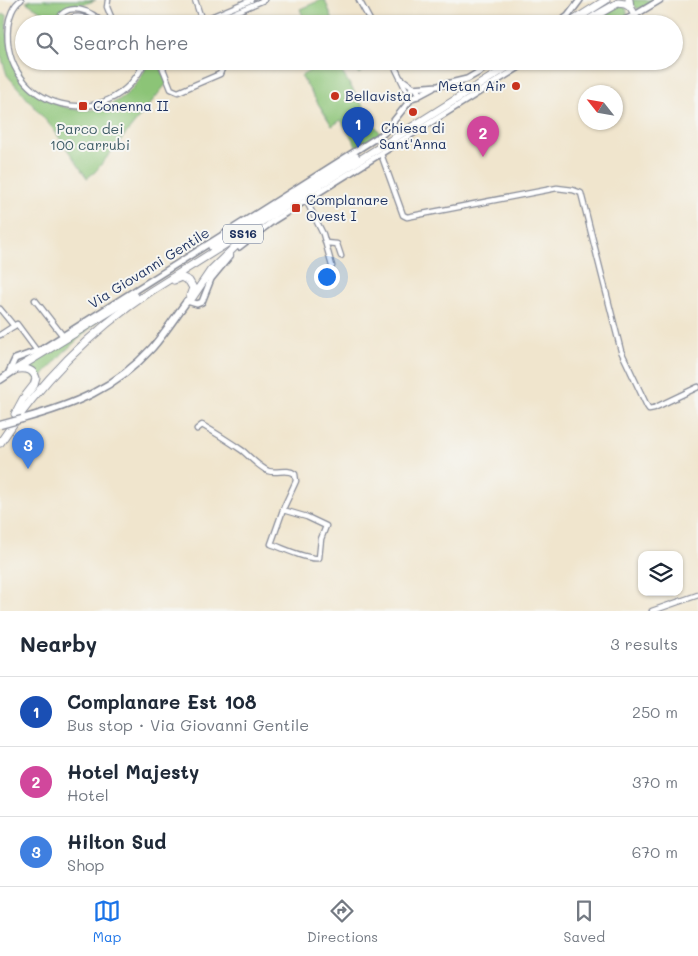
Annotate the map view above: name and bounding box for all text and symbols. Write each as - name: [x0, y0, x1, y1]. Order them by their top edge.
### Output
- search box: [15, 15, 683, 70]
- icon: search: [33, 29, 61, 57]
- text: Search here: [73, 30, 189, 55]
- place label: Metan Air: [438, 76, 506, 95]
- marker: Metan Air: [510, 80, 522, 92]
- north arrow: [578, 85, 623, 130]
- place label: Bellavista: [345, 86, 412, 105]
- marker: Bellavista: [329, 90, 341, 102]
- place label: Conenna II: [93, 96, 169, 115]
- marker: Conenna II: [77, 100, 89, 112]
- marker: Chiesa di Sant'Anna: [407, 106, 419, 118]
- pin: 1: [342, 107, 374, 148]
- pin: 2: [467, 116, 499, 157]
- place label: Chiesa di Sant'Anna: [379, 118, 447, 153]
- park label: Parco dei 100 carrubi: [50, 119, 130, 154]
- place label: Complanare Ovest I: [306, 190, 389, 225]
- marker: Complanare Ovest I: [290, 202, 302, 214]
- street label: Via Giovanni Gentile: [85, 223, 213, 313]
- road number: SS16: [223, 224, 263, 243]
- your location: [314, 264, 340, 290]
- pin: 3: [12, 428, 44, 469]
- map controls: [638, 551, 683, 596]
- button: layers: [638, 551, 683, 596]
- text: Nearby: [20, 630, 97, 657]
- text: 3 results: [610, 633, 678, 654]
- text: Complanare Est 108: [67, 689, 257, 714]
- text: 1: [32, 701, 40, 722]
- text: 250 m: [632, 701, 678, 722]
- text: Bus stop · Via Giovanni Gentile: [67, 714, 309, 735]
- text: Hotel Majesty: [67, 759, 199, 784]
- text: 2: [32, 771, 40, 792]
- text: 370 m: [632, 771, 678, 792]
- text: Hotel: [67, 784, 109, 805]
- text: Hilton Sud: [67, 829, 166, 854]
- text: 3: [31, 841, 41, 862]
- text: 670 m: [632, 841, 678, 862]
- text: Shop: [67, 854, 104, 875]
- tab: Map: [93, 897, 121, 946]
- tab: Directions: [307, 897, 378, 946]
- tab: Saved: [564, 897, 605, 946]

